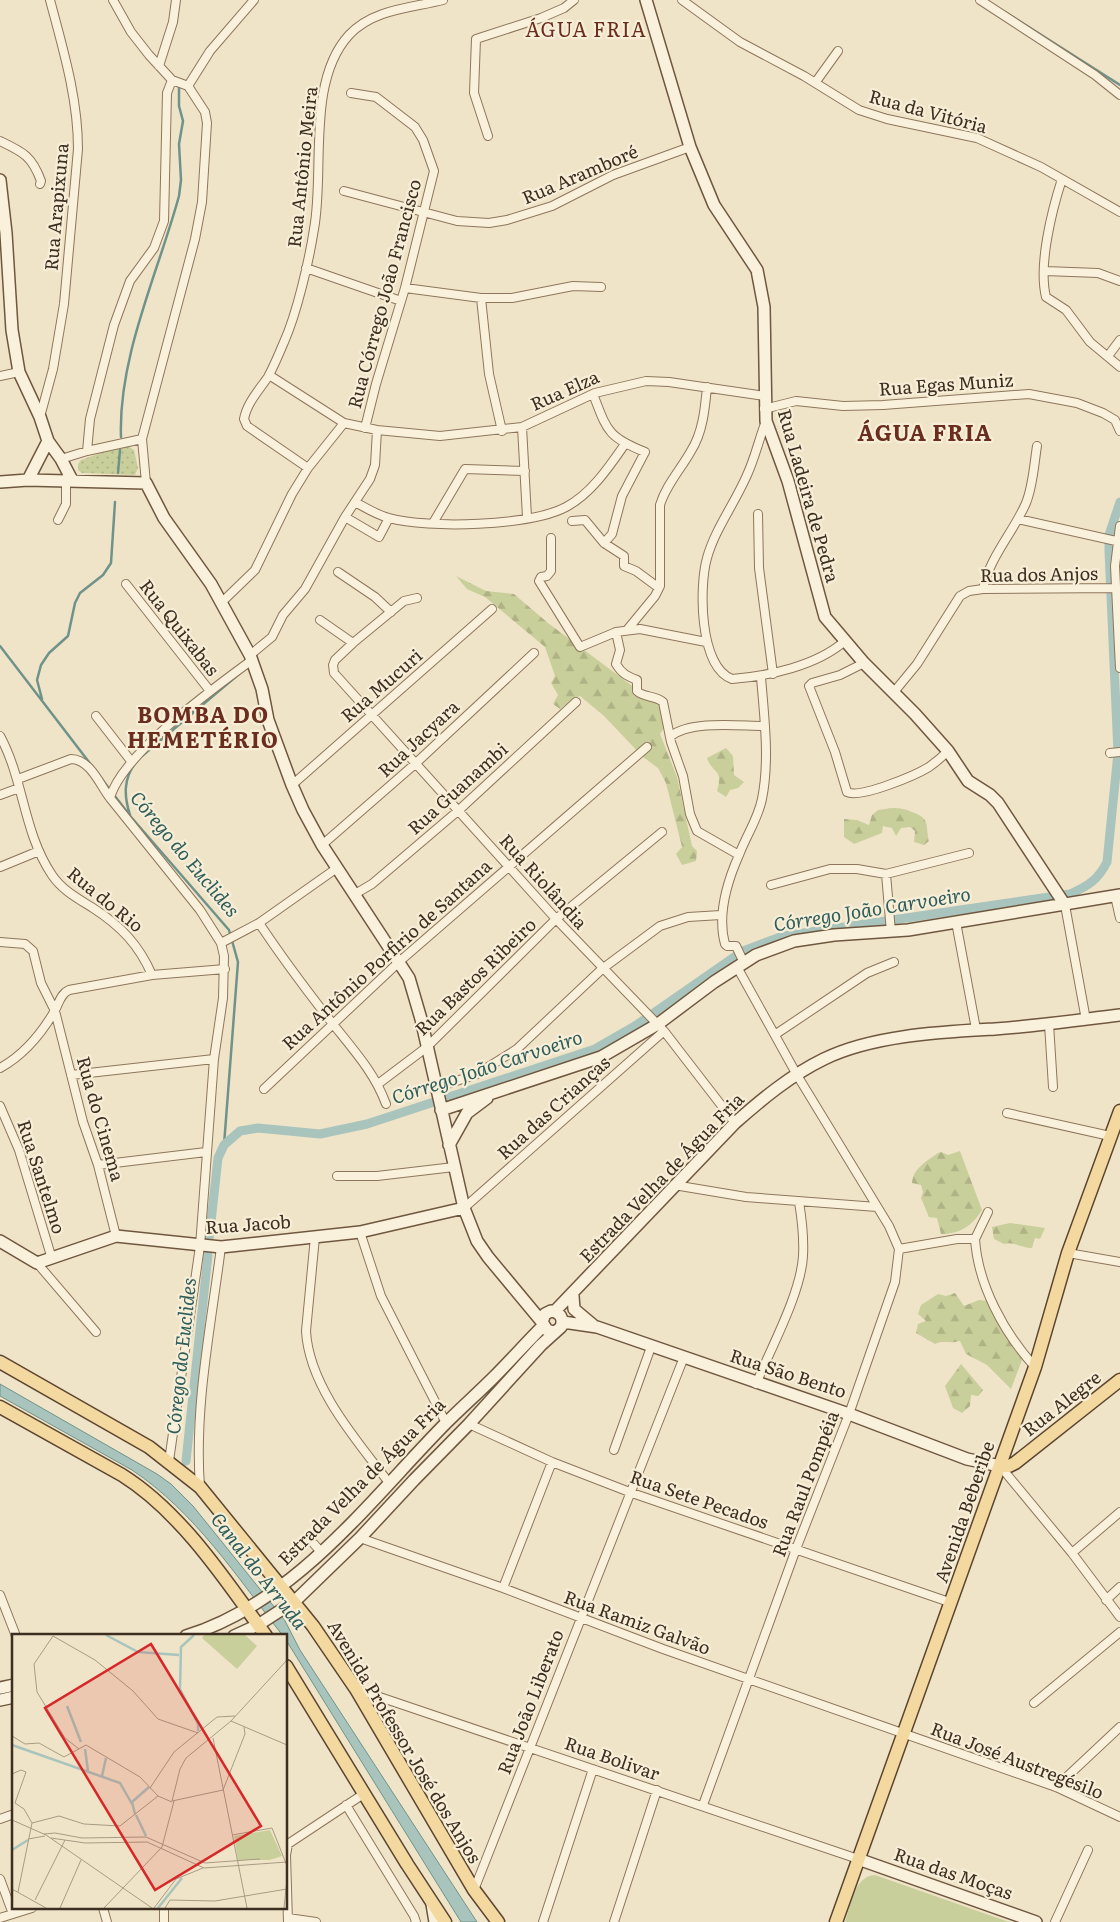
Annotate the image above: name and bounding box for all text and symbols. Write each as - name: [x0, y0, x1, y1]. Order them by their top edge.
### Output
- district label: ÁGUA FRIA: [525, 13, 647, 43]
- street label: Rua da Vitória: [866, 82, 991, 139]
- street label: Rua Antônio Meira: [280, 85, 323, 249]
- street label: Rua Aramboré: [517, 137, 642, 210]
- street label: Rua Arapixuna: [36, 142, 75, 272]
- street label: Rua Córrego João Francisco: [340, 176, 427, 411]
- street label: Rua Elza: [526, 362, 603, 417]
- street label: Rua Egas Muniz: [878, 365, 1014, 402]
- street label: Rua Ladeira de Pedra: [772, 406, 847, 586]
- district label: ÁGUA FRIA: [858, 415, 992, 448]
- street label: Rua dos Anjos: [980, 559, 1098, 588]
- street label: Rua Quixabas: [134, 573, 227, 681]
- street label: Rua Mucuri: [334, 642, 428, 728]
- street label: Rua Jacyara: [371, 693, 465, 783]
- district label: BOMBA DO HEMETÉRIO: [127, 697, 279, 755]
- street label: Rua Guanambi: [401, 735, 513, 840]
- water label: Córego do Euclides: [124, 784, 247, 923]
- street label: Rua Riolândia: [494, 827, 595, 935]
- street label: Rua Antônio Porfirio de Santana: [275, 852, 497, 1056]
- street label: Rua do Rio: [62, 860, 150, 938]
- water label: Córrego João Carvoeiro: [771, 879, 972, 937]
- street label: Rua Bastos Ribeiro: [408, 911, 542, 1041]
- water label: Córrego João Carvoeiro: [388, 1022, 586, 1110]
- street label: Rua das Crianças: [490, 1049, 616, 1165]
- street label: Rua do Cinema: [71, 1053, 132, 1184]
- street label: Estrada Velha de Água Fria: [572, 1086, 750, 1268]
- street label: Rua Santelmo: [11, 1116, 74, 1237]
- street label: Rua Jacob: [204, 1207, 292, 1240]
- water label: Córego do Euclides: [158, 1276, 202, 1436]
- street label: Rua São Bento: [727, 1341, 850, 1404]
- street label: Rua Alegre: [1016, 1364, 1106, 1442]
- street label: Estrada Velha de Água Fria: [271, 1391, 451, 1571]
- street label: Rua Raul Pompéia: [764, 1406, 845, 1560]
- street label: Avenida Beberibe: [927, 1437, 1001, 1586]
- street label: Rua Sete Pecados: [627, 1462, 772, 1535]
- water label: Canal do Arruda: [205, 1506, 315, 1635]
- street label: Rua Ramiz Galvão: [560, 1583, 715, 1661]
- street label: Avenida Professor José dos Anjos: [322, 1614, 489, 1868]
- street label: Rua João Liberato: [490, 1625, 570, 1778]
- inset map: [12, 1634, 288, 1910]
- street label: Rua José Austregésilo: [927, 1714, 1108, 1805]
- street label: Rua Bolivar: [561, 1729, 664, 1787]
- street label: Rua das Moças: [890, 1840, 1017, 1906]

